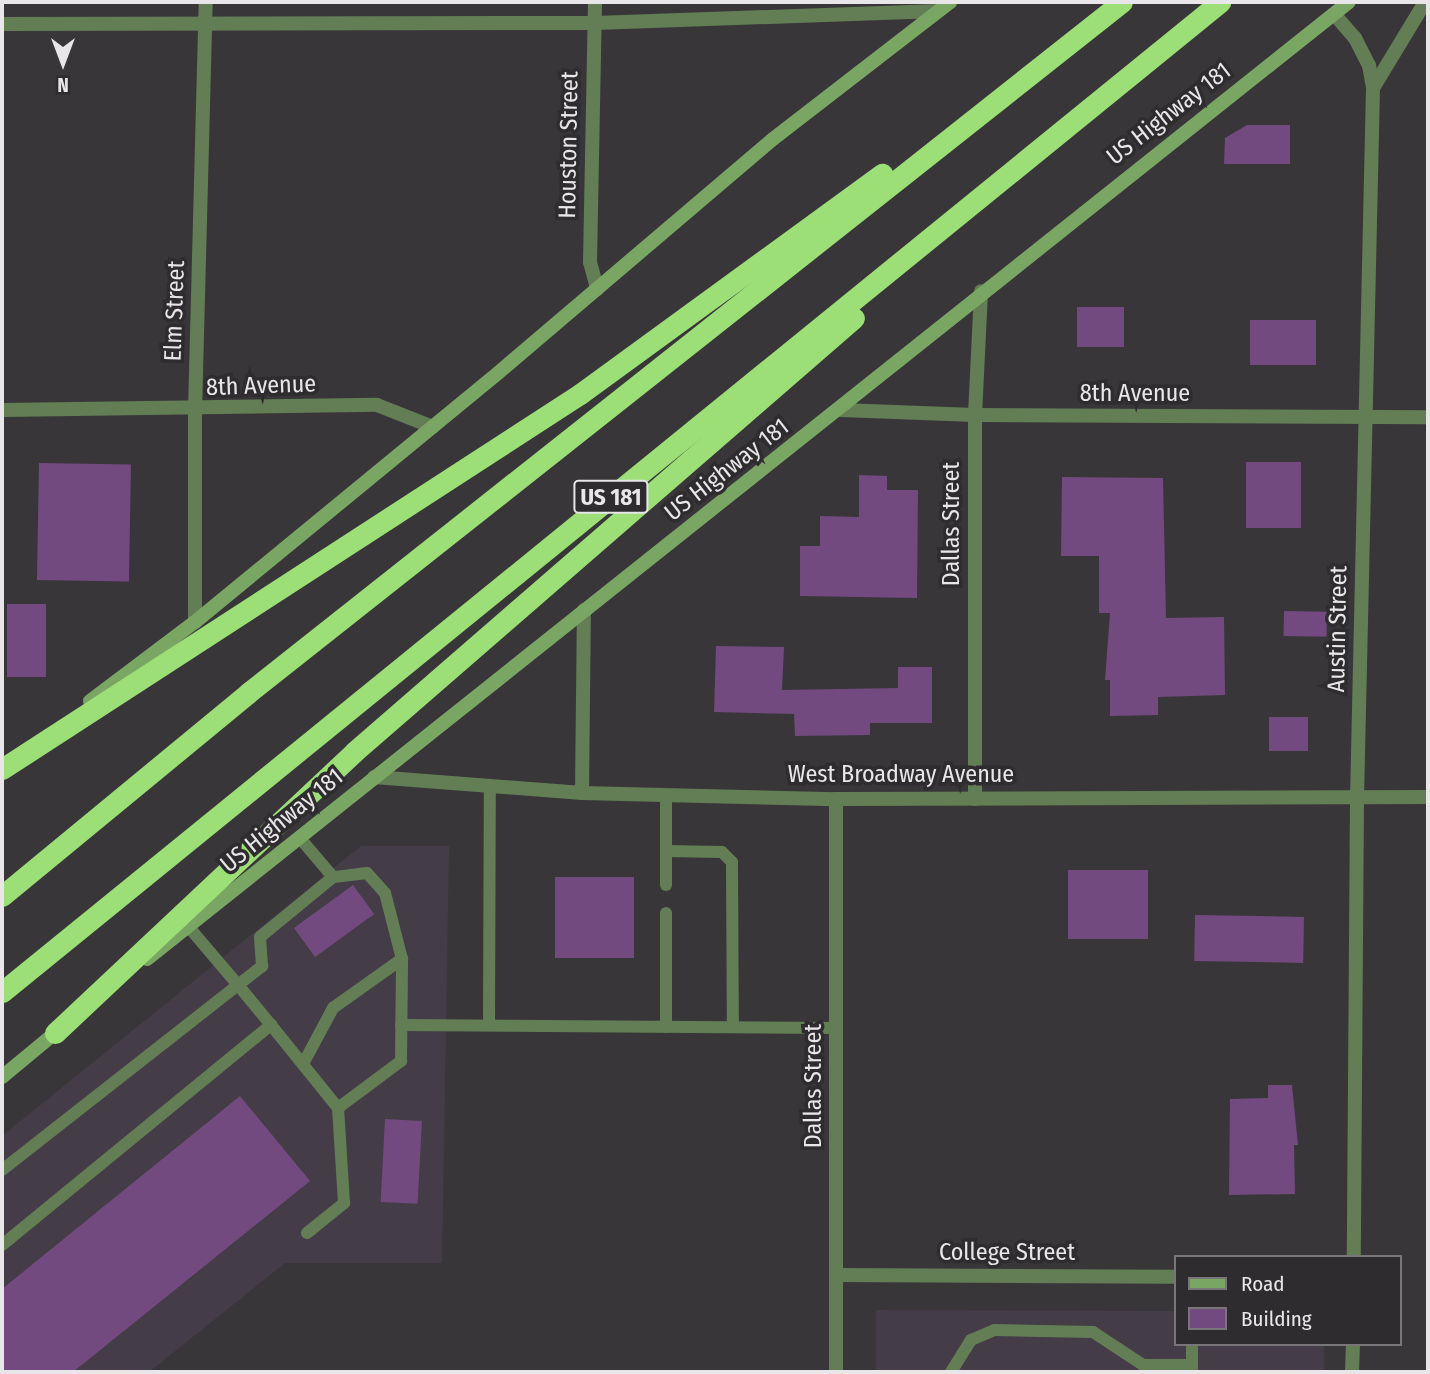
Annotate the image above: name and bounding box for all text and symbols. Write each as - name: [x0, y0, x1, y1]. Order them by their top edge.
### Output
- north arrow: [28, 28, 98, 98]
- street label: US Highway 181: [1101, 57, 1237, 171]
- street label: Houston Street: [553, 71, 585, 219]
- text: N: [57, 73, 69, 96]
- street label: Elm Street: [159, 260, 191, 362]
- street label: 8th Avenue: [205, 370, 317, 402]
- street label: 8th Avenue: [1080, 380, 1190, 408]
- street label: US Highway 181: [659, 413, 795, 527]
- street label: Dallas Street: [938, 462, 966, 586]
- road number: US 181: [572, 477, 650, 516]
- street label: Austin Street: [1322, 565, 1354, 693]
- street label: West Broadway Avenue: [788, 761, 1014, 789]
- street label: US Highway 181: [215, 763, 349, 879]
- street label: Dallas Street: [800, 1024, 828, 1148]
- street label: College Street: [939, 1239, 1075, 1267]
- legend: [1174, 1255, 1402, 1346]
- text: Road: [1241, 1271, 1285, 1297]
- text: Building: [1241, 1306, 1312, 1332]

